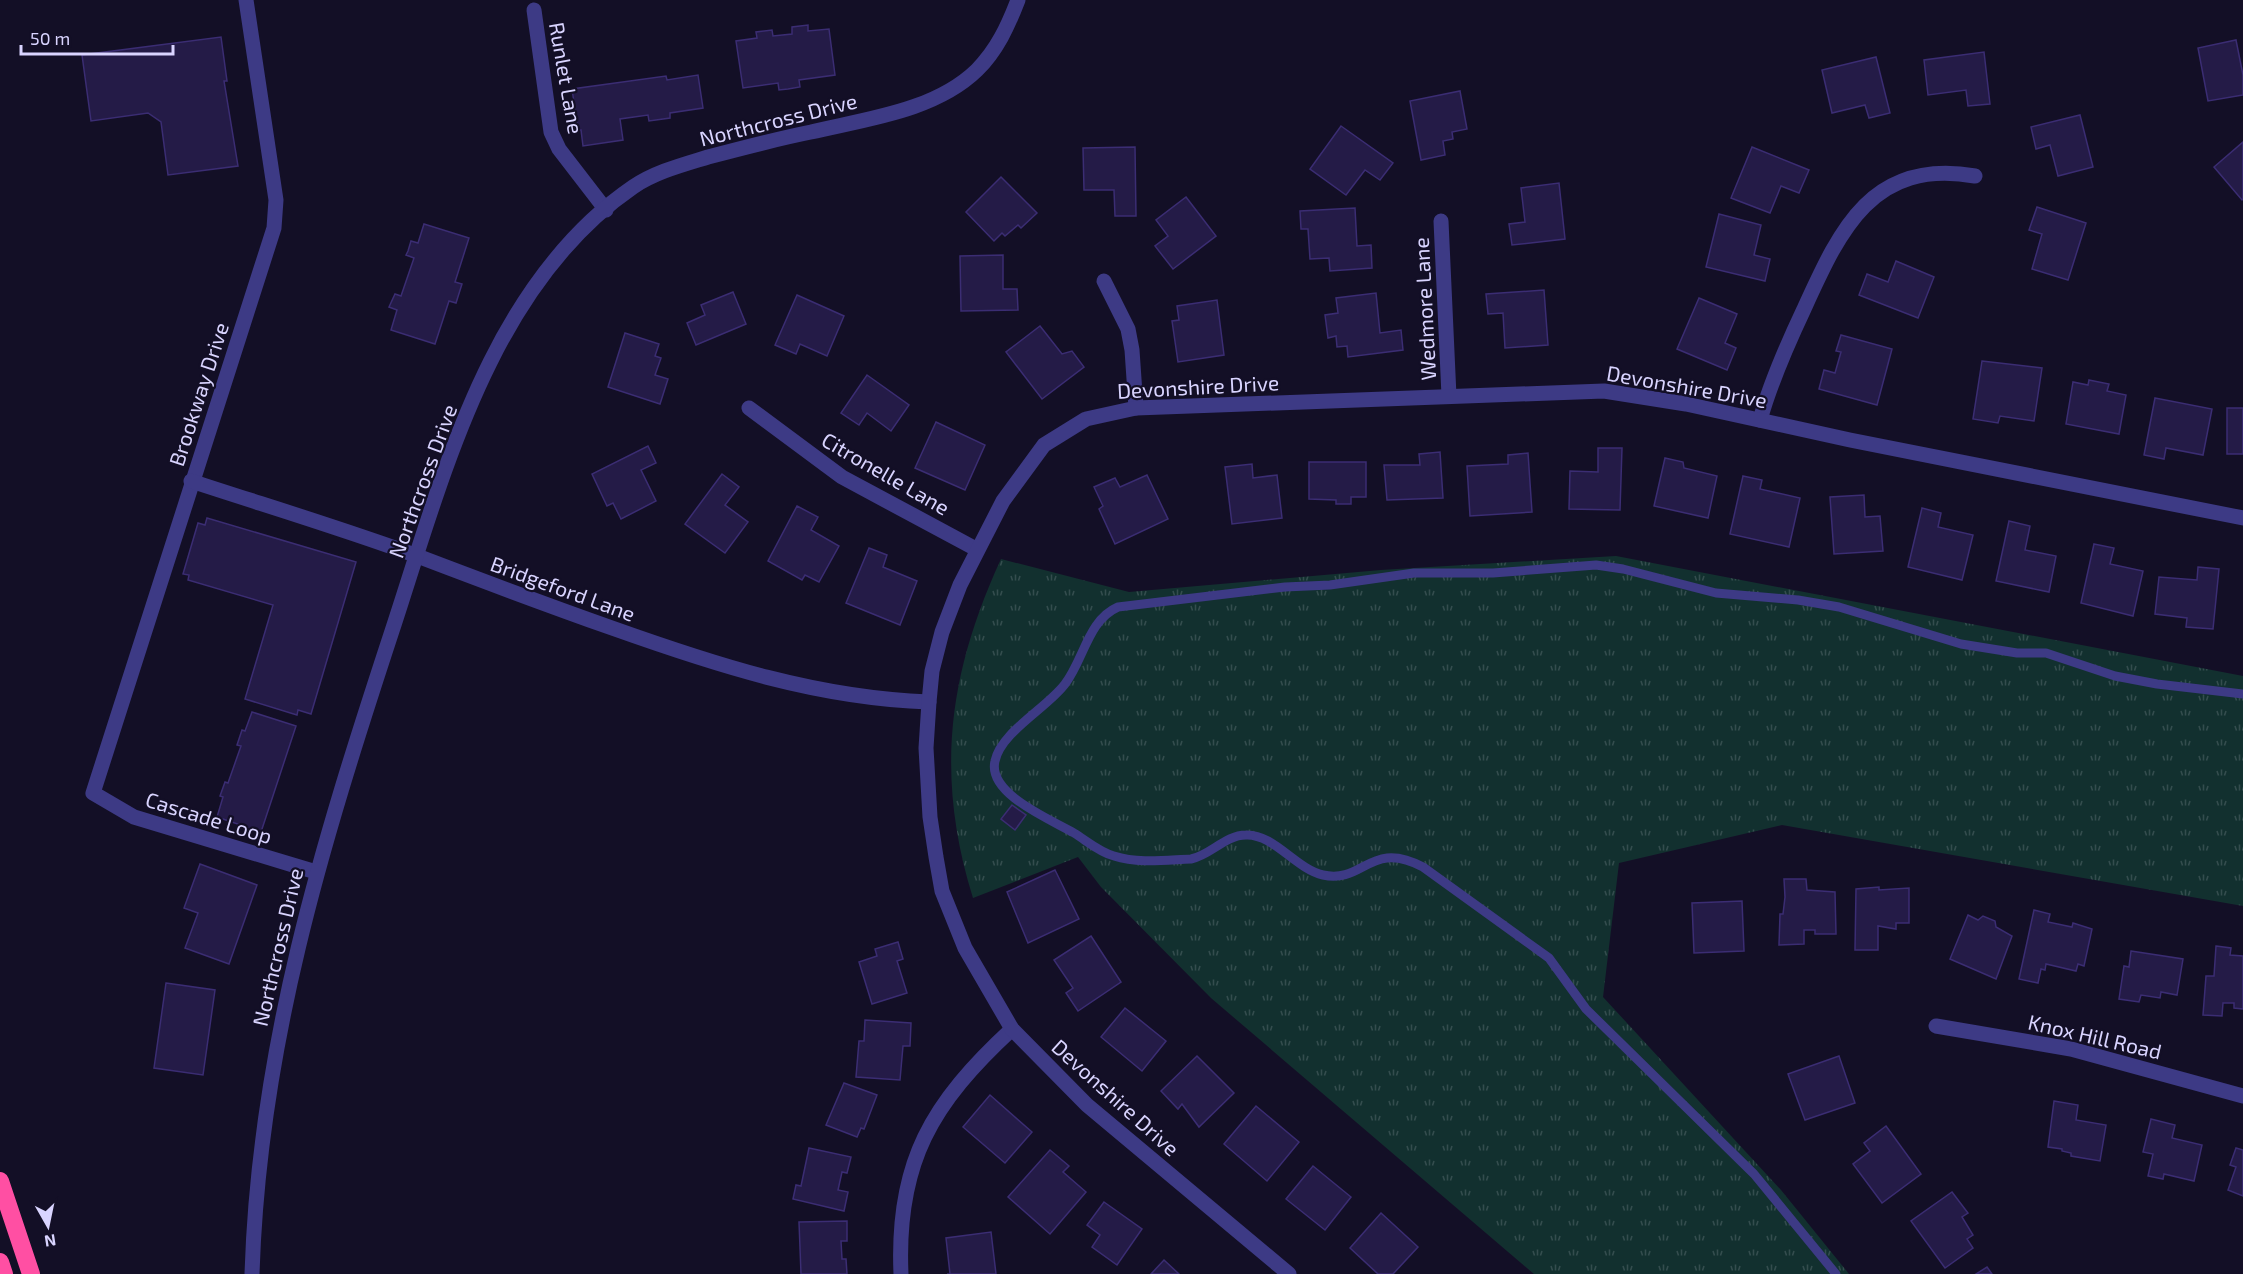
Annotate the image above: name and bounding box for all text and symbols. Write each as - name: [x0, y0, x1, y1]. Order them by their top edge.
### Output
- scale bar: [21, 18, 172, 56]
- street label: Runlet Lane: [545, 20, 589, 136]
- text: 50 m: [30, 27, 70, 49]
- street label: Northcross Drive: [697, 87, 859, 151]
- street label: Wedmore Lane: [1408, 237, 1440, 381]
- street label: Brookway Drive: [163, 319, 233, 469]
- street label: Devonshire Drive: [1605, 360, 1769, 412]
- street label: Devonshire Drive: [1116, 369, 1280, 403]
- street label: Northcross Drive: [383, 401, 461, 561]
- street label: Citronelle Lane: [818, 426, 954, 520]
- street label: Bridgeford Lane: [487, 550, 639, 626]
- street label: Cascade Loop: [143, 786, 275, 848]
- street label: Northcross Drive: [247, 865, 307, 1029]
- street label: Knox Hill Road: [2026, 1008, 2164, 1064]
- street label: Devonshire Drive: [1047, 1033, 1185, 1161]
- north arrow: [18, 1196, 78, 1256]
- text: N: [43, 1231, 58, 1252]

